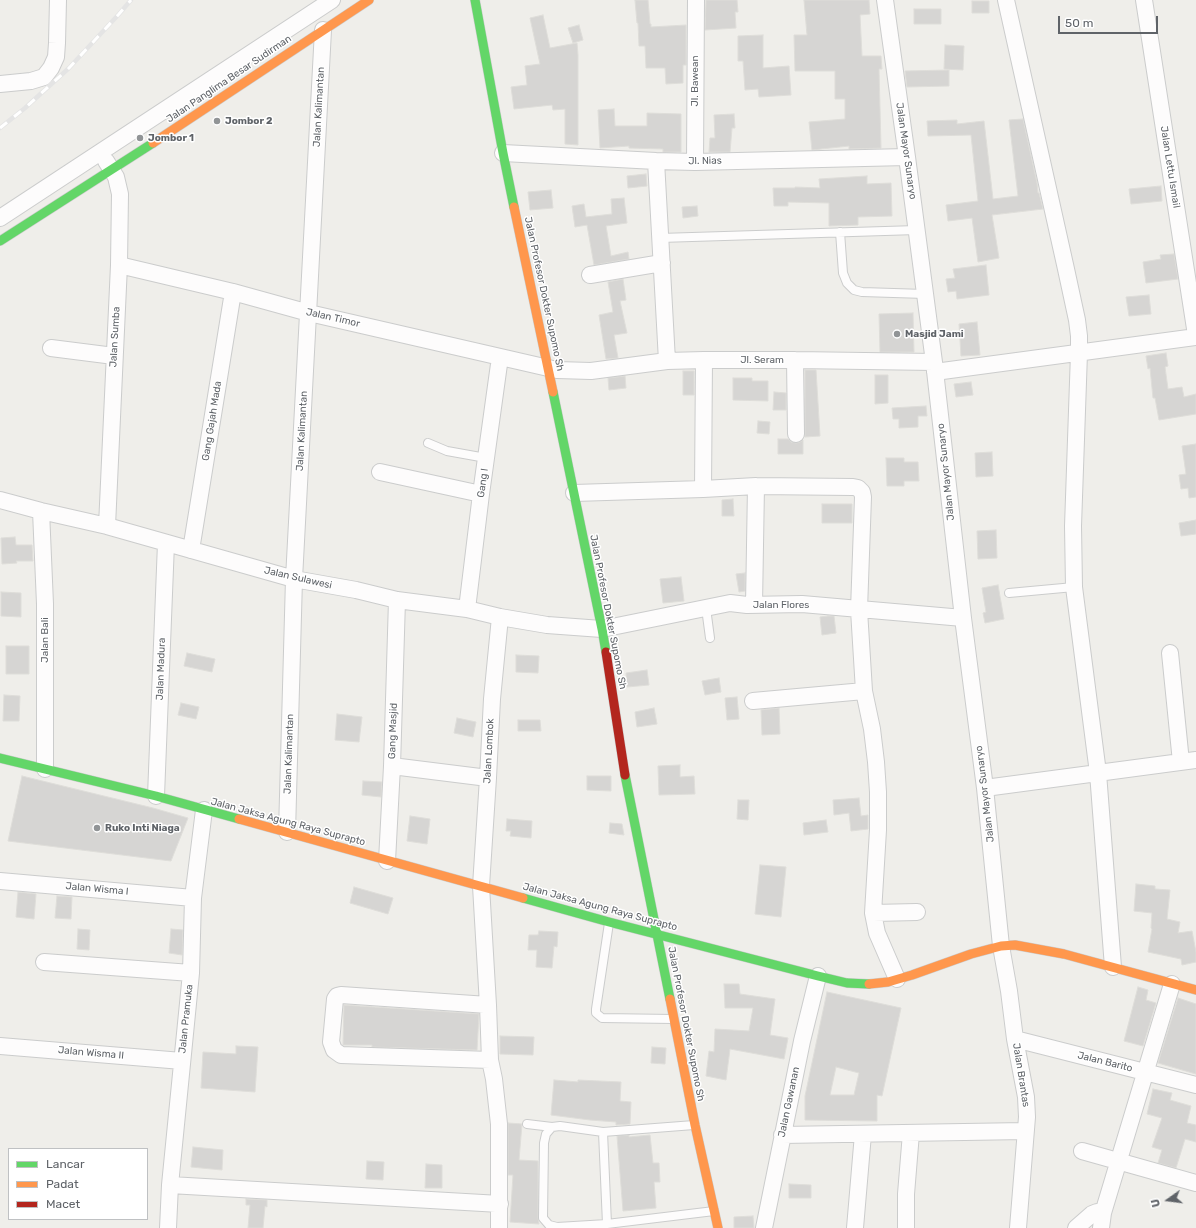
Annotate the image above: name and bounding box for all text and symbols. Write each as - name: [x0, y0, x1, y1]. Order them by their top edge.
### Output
- scale bar: [1060, 8, 1160, 34]
- text: 50 m: [1065, 16, 1093, 30]
- street label: Jalan Panglima Besar Sudirman: [164, 33, 294, 125]
- street label: Jl. Bawean: [689, 56, 701, 106]
- street label: Jalan Kalimantan: [311, 67, 327, 147]
- street label: Jalan Mayor Sunaryo: [893, 102, 919, 200]
- place label: Jombor 2: [225, 115, 273, 127]
- marker: Jombor 2: [212, 116, 222, 126]
- street label: Jalan Lettu Ismail: [1158, 125, 1182, 209]
- place label: Jombor 1: [148, 132, 194, 144]
- marker: Jombor 1: [135, 133, 145, 143]
- street label: Jl. Nias: [688, 155, 722, 167]
- street label: Jalan Profesor Dokter Supomo Sh: [522, 216, 566, 372]
- street label: Jalan Sumba: [107, 306, 123, 368]
- street label: Jalan Timor: [305, 306, 361, 330]
- place label: Masjid Jami: [905, 328, 964, 340]
- marker: Masjid Jami: [892, 329, 902, 339]
- street label: Jl. Seram: [740, 354, 784, 366]
- street label: Gang Gajah Mada: [200, 380, 224, 462]
- street label: Jalan Kalimantan: [294, 391, 310, 471]
- street label: Jalan Mayor Sunaryo: [935, 423, 957, 521]
- street label: Gang I: [475, 468, 491, 498]
- street label: Jalan Profesor Dokter Supomo Sh: [587, 534, 629, 690]
- street label: Jalan Sulawesi: [263, 564, 333, 592]
- street label: Jalan Flores: [753, 599, 809, 611]
- street label: Jalan Bali: [39, 617, 51, 663]
- street label: Jalan Madura: [154, 637, 168, 701]
- street label: Gang Masjid: [386, 703, 400, 759]
- street label: Jalan Kalimantan: [282, 714, 296, 794]
- street label: Jalan Lombok: [481, 718, 497, 784]
- street label: Jalan Mayor Sunaryo: [973, 745, 997, 843]
- street label: Jalan Jaksa Agung Raya Suprapto: [209, 796, 367, 848]
- place label: Ruko Inti Niaga: [105, 822, 180, 834]
- marker: Ruko Inti Niaga: [92, 823, 102, 833]
- street label: Jalan Wisma I: [65, 880, 129, 898]
- street label: Jalan Jaksa Agung Raya Suprapto: [521, 881, 679, 933]
- street label: Jalan Profesor Dokter Supomo Sh: [665, 946, 707, 1102]
- street label: Jalan Pramuka: [176, 984, 196, 1054]
- street label: Jalan Brantas: [1010, 1042, 1032, 1108]
- street label: Jalan Wisma II: [58, 1044, 124, 1062]
- street label: Jalan Barito: [1076, 1049, 1134, 1075]
- street label: Jalan Gawanan: [776, 1066, 802, 1138]
- legend: [8, 1148, 148, 1220]
- text: Lancar: [46, 1157, 84, 1171]
- text: Padat: [46, 1177, 79, 1191]
- north arrow: [1148, 1180, 1188, 1220]
- text: Macet: [46, 1197, 80, 1211]
- text: U: [1149, 1198, 1163, 1208]

